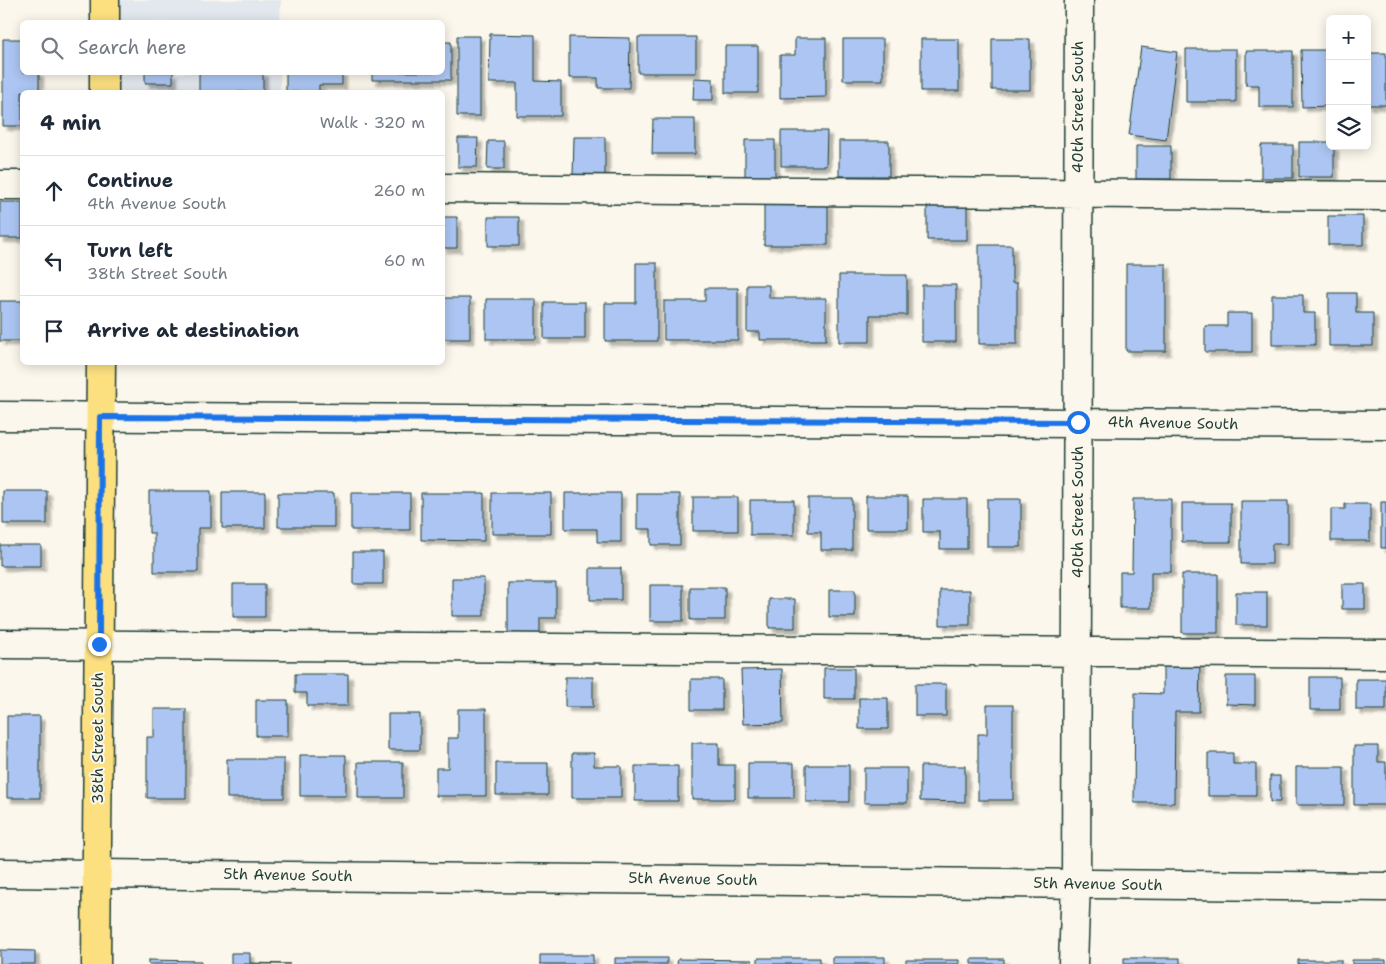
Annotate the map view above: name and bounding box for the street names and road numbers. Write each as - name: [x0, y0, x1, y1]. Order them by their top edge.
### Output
- street label: 40th Street South: [1068, 41, 1088, 173]
- street label: 4th Avenue South: [1107, 412, 1239, 434]
- street label: 40th Street South: [1068, 446, 1088, 578]
- street label: 38th Street South: [88, 672, 108, 804]
- street label: 5th Avenue South: [223, 864, 353, 886]
- street label: 5th Avenue South: [628, 868, 758, 890]
- street label: 5th Avenue South: [1033, 873, 1163, 895]

